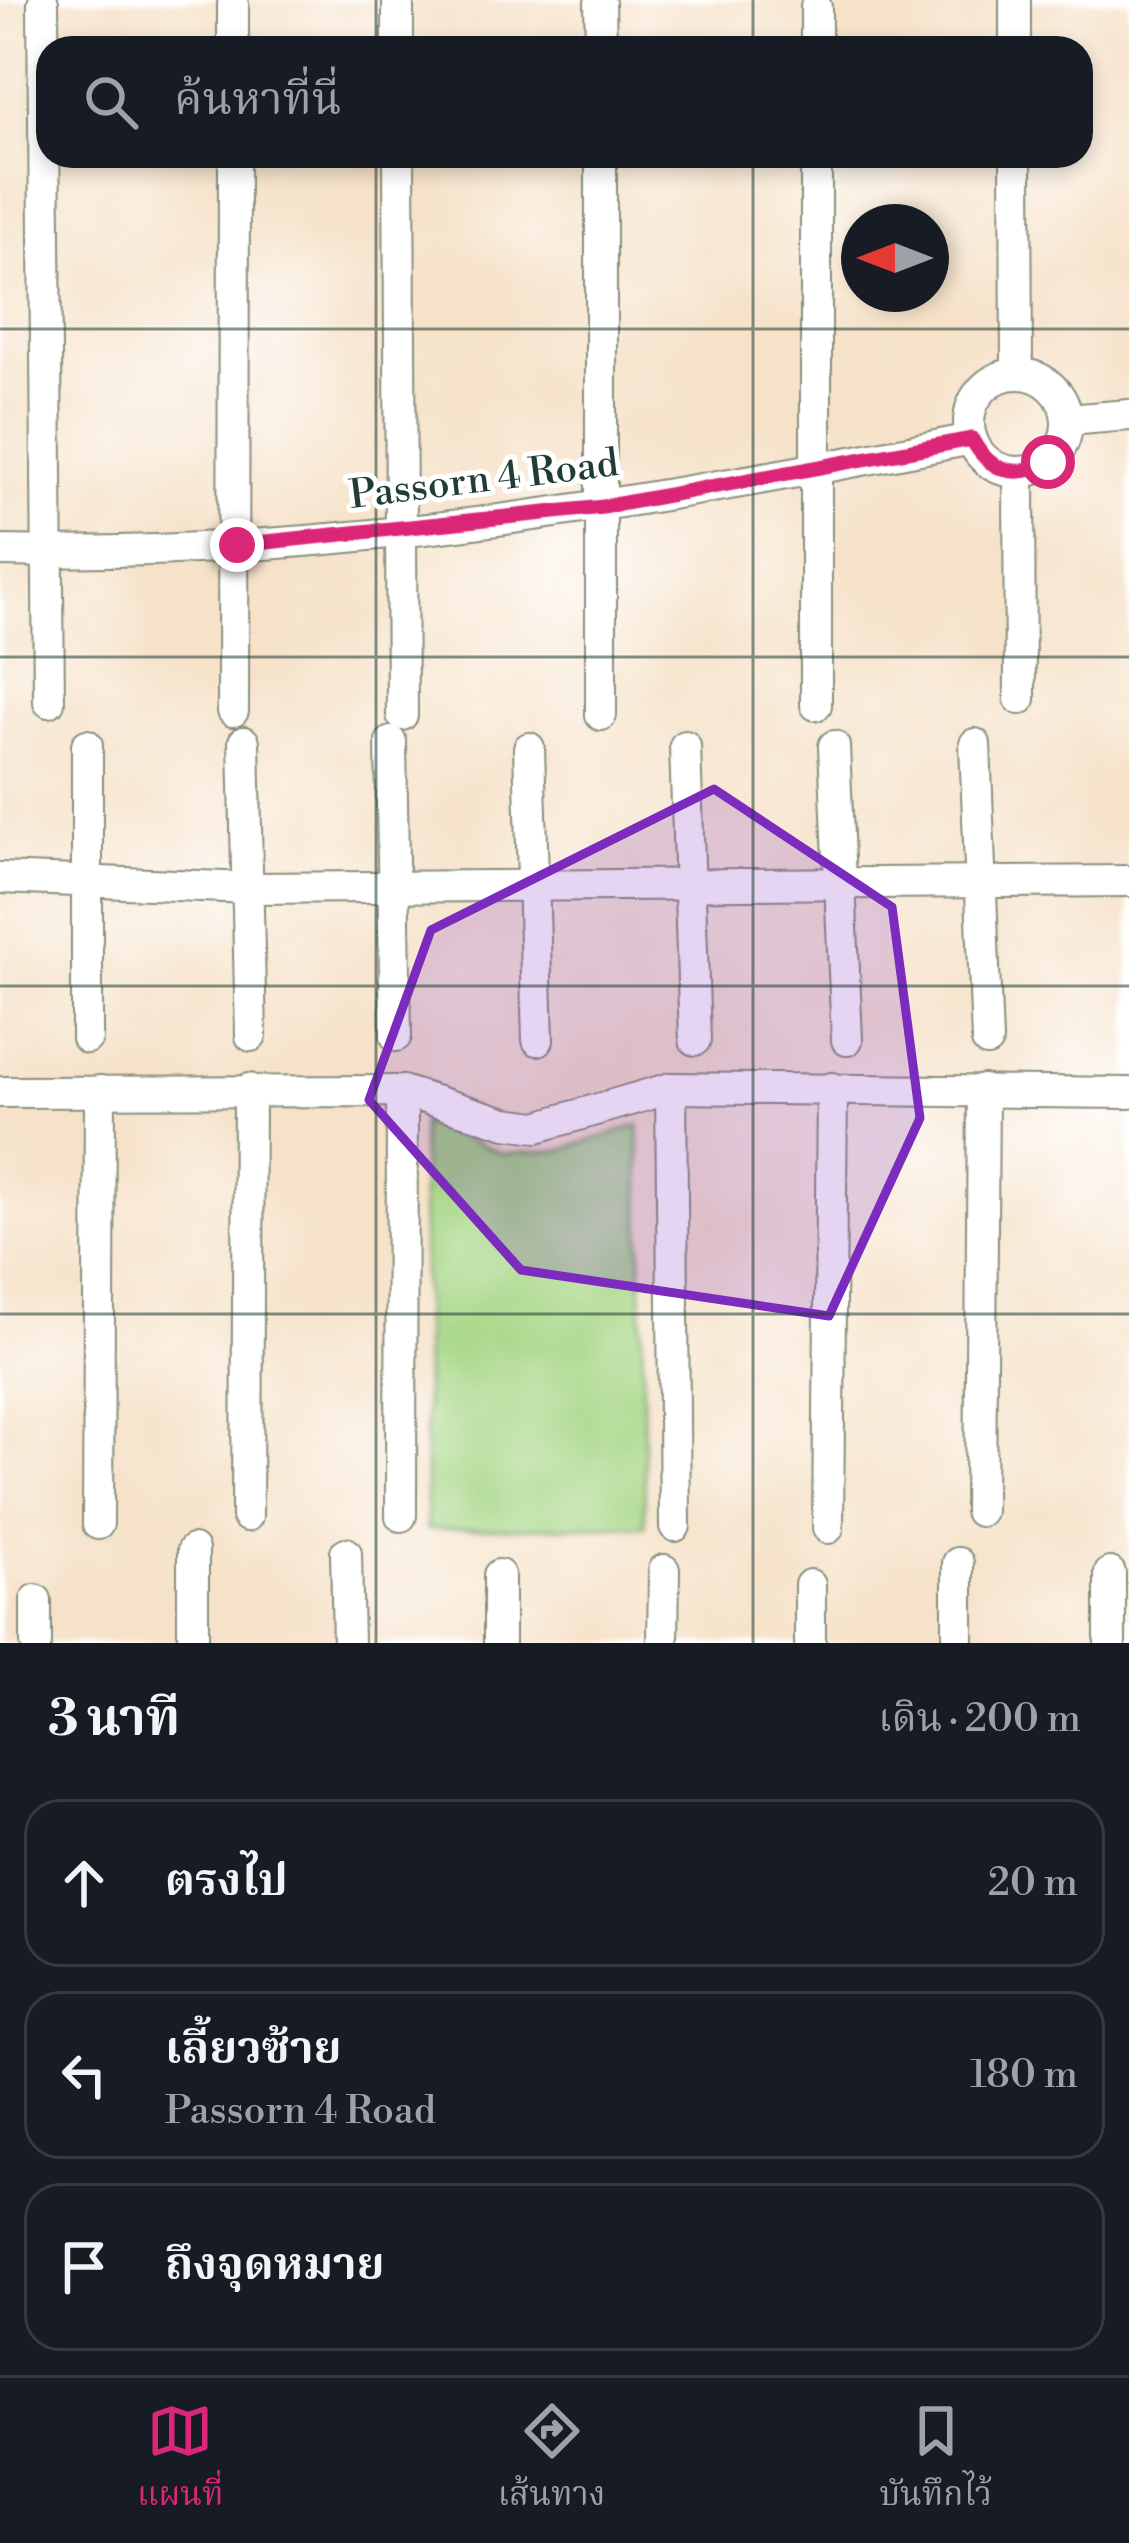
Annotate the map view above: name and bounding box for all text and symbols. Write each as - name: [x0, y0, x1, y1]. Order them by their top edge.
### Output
- search box: [36, 36, 1093, 168]
- icon: search: [78, 69, 144, 135]
- text: ค้นหาที่นี่: [174, 72, 342, 129]
- north arrow: [841, 204, 949, 312]
- route start: [1021, 435, 1075, 489]
- street label: Passorn 4 Road: [347, 439, 621, 521]
- route end: [210, 518, 264, 572]
- text: 3 นาที: [48, 1688, 180, 1752]
- text: เดิน · 200 m: [878, 1695, 1081, 1744]
- icon: ahead: [51, 1850, 117, 1916]
- text: ตรงไป: [165, 1853, 288, 1910]
- text: 20 m: [988, 1859, 1078, 1908]
- text: เลี้ยวซ้าย: [165, 2021, 341, 2078]
- icon: left: [51, 2042, 117, 2108]
- text: 180 m: [970, 2051, 1078, 2100]
- text: Passorn 4 Road: [165, 2087, 436, 2136]
- icon: arrive: [51, 2234, 117, 2300]
- text: ถึงจุดหมาย: [165, 2237, 385, 2294]
- tab: แผนที่: [137, 2398, 224, 2523]
- tab: เส้นทาง: [498, 2398, 605, 2523]
- tab: บันทึกไว้: [879, 2398, 992, 2523]

